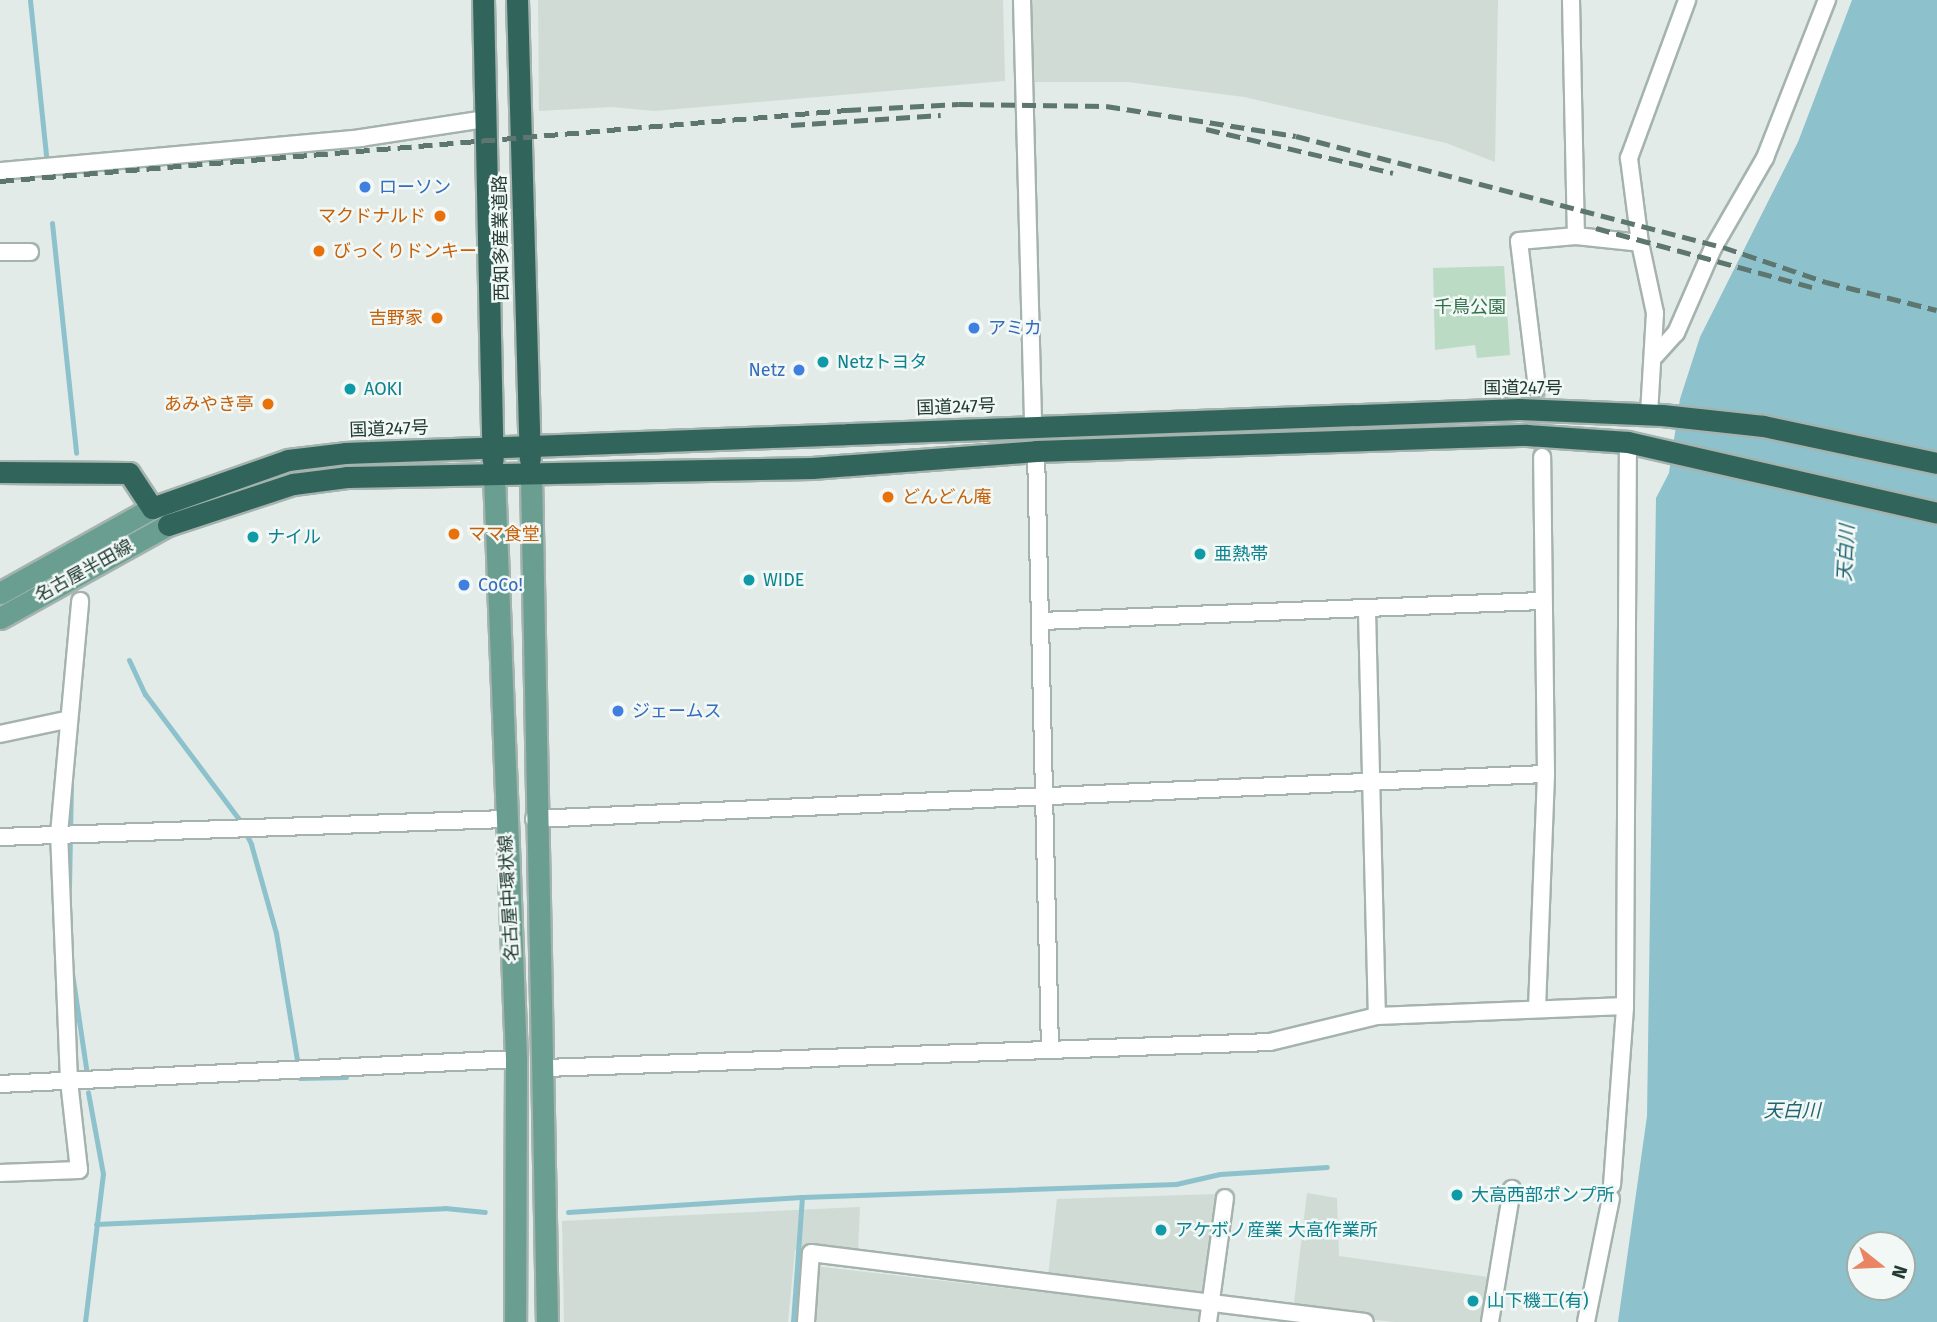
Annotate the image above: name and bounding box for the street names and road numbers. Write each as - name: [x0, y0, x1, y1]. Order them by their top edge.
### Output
- street label: 西知多産業道路: [489, 175, 513, 301]
- street label: 国道247号: [1483, 377, 1563, 399]
- street label: 国道247号: [916, 395, 996, 419]
- street label: 国道247号: [349, 417, 429, 441]
- street label: 名古屋半田線: [32, 535, 136, 607]
- street label: 名古屋中環状線: [495, 835, 523, 961]

